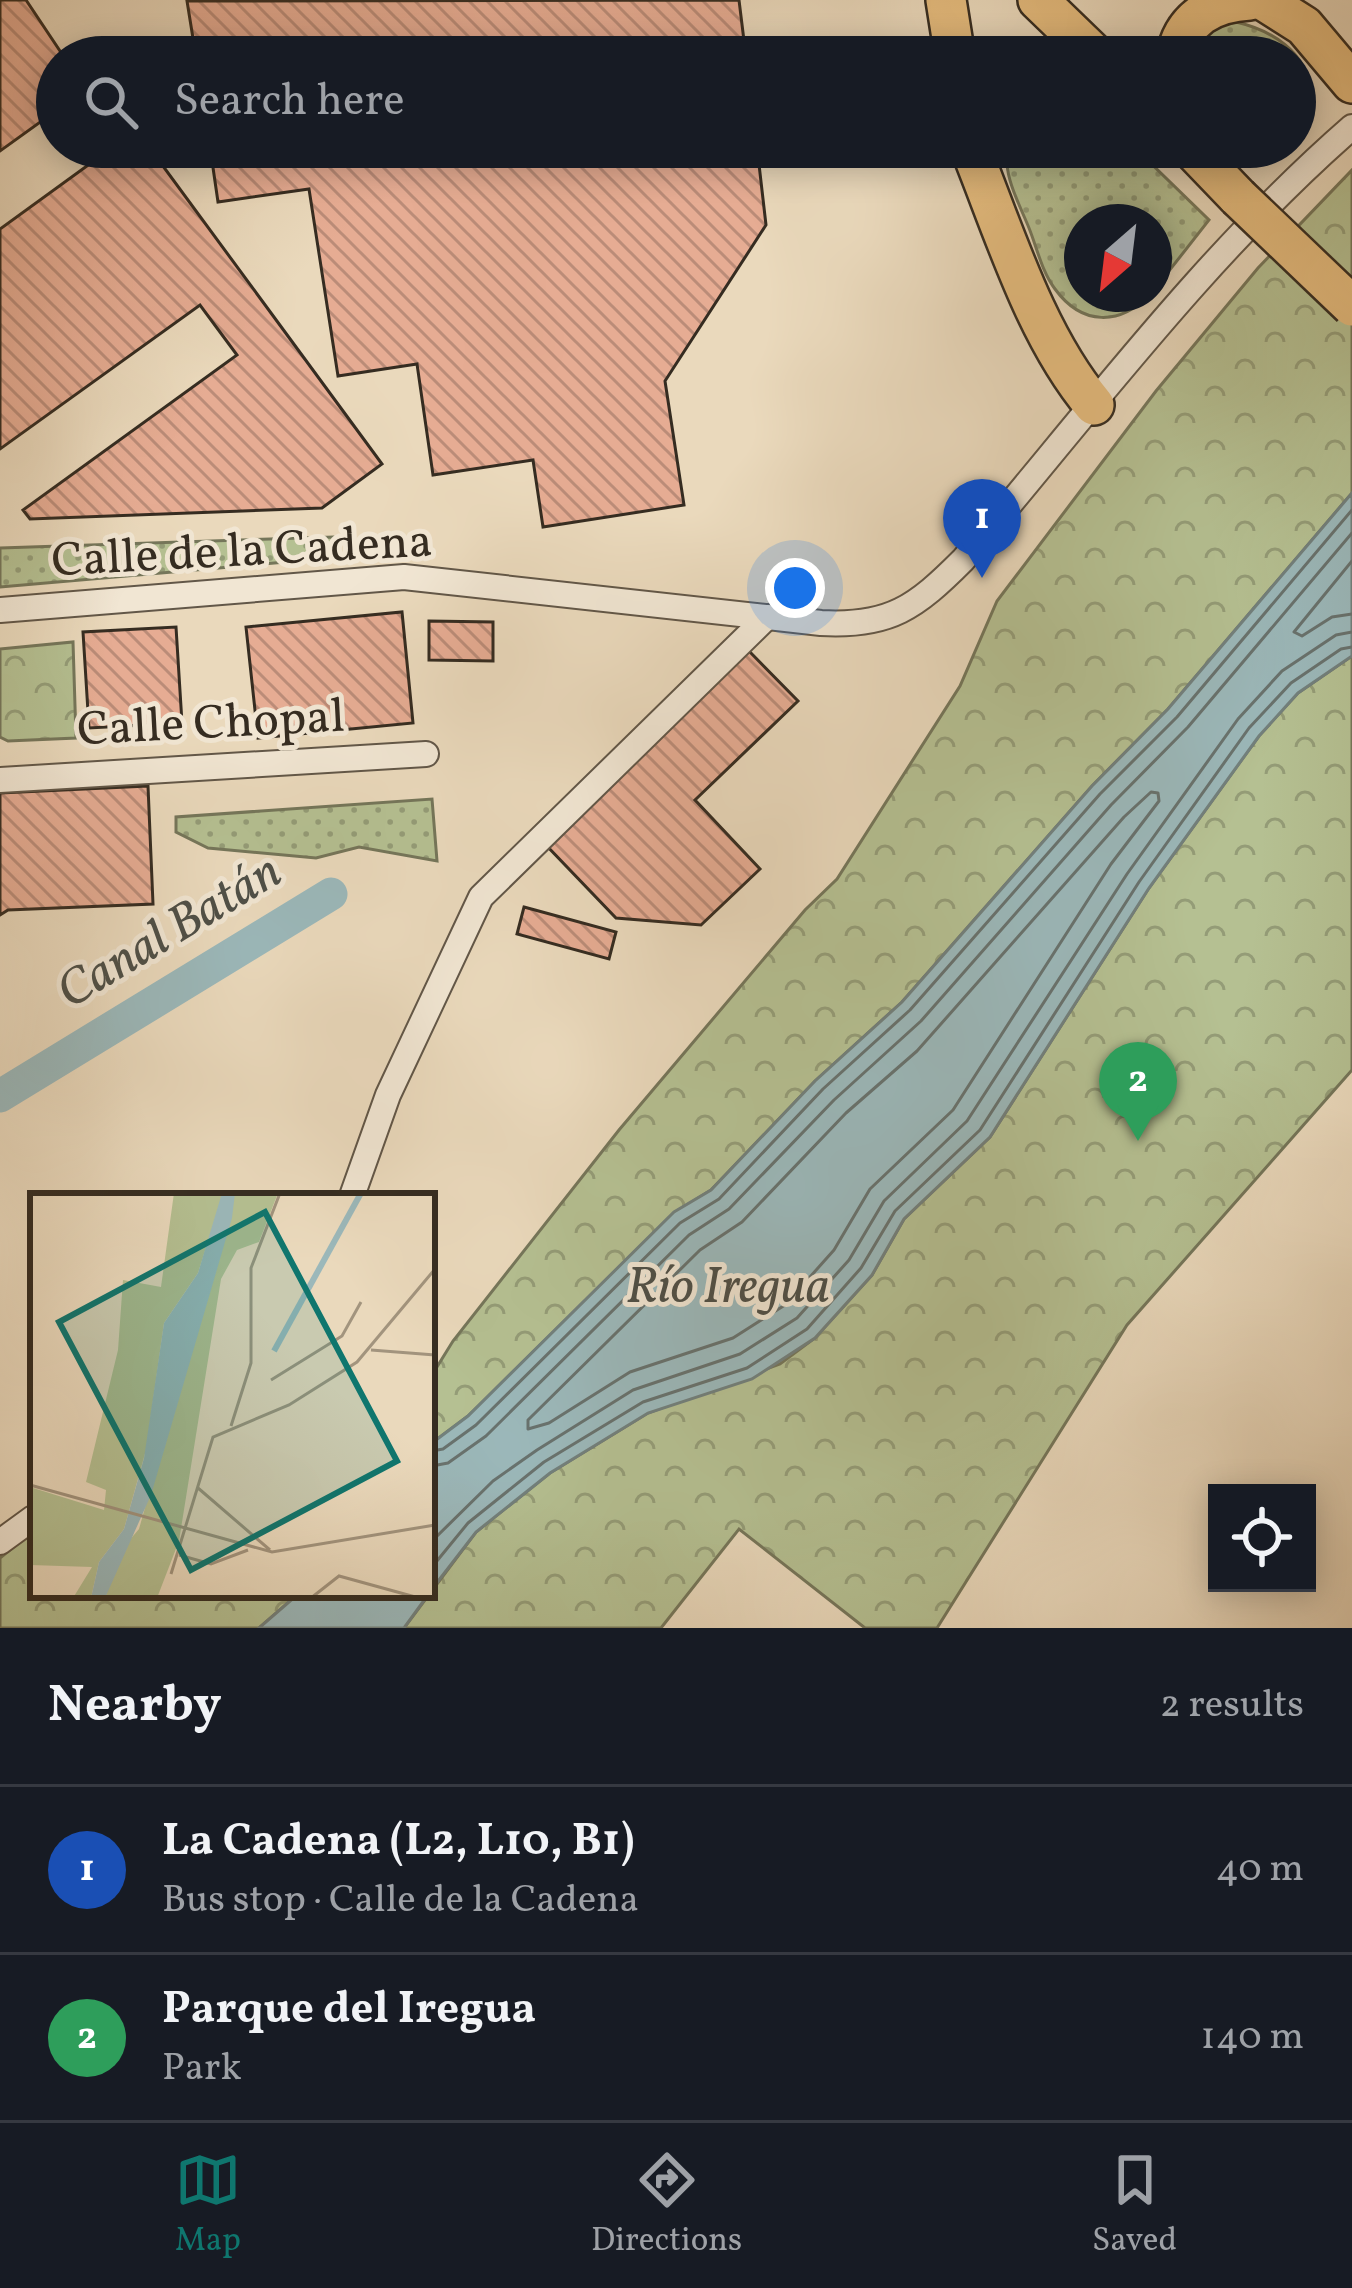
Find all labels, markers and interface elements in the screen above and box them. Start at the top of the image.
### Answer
search box [36,36,1316,168]
icon: search [78,69,144,135]
text: Search here [174,71,405,134]
north arrow [1064,204,1172,312]
pin: 1 [943,479,1021,578]
street label: Calle de la Cadena [50,510,434,596]
your location [765,558,825,618]
street label: Calle Chopal [76,685,346,765]
water label: Canal Batán [44,838,296,1028]
pin: 2 [1099,1042,1177,1141]
inset map [30,1193,435,1598]
water label: Río Iregua [626,1253,830,1324]
map controls [1208,1484,1316,1592]
button: locate [1208,1484,1316,1592]
text: Nearby [48,1671,222,1742]
text: 2 results [1160,1679,1304,1733]
text: La Cadena (L2, L10, B1) [162,1811,635,1874]
text: 1 [79,1843,95,1897]
text: 40 m [1216,1843,1304,1897]
text: Bus stop · Calle de la Cadena [162,1874,639,1928]
text: Parque del Iregua [162,1979,536,2042]
text: 2 [77,2011,97,2065]
text: 140 m [1201,2011,1304,2065]
text: Park [162,2042,242,2096]
tab: Map [175,2147,241,2265]
tab: Directions [591,2147,742,2265]
tab: Saved [1092,2147,1177,2265]

